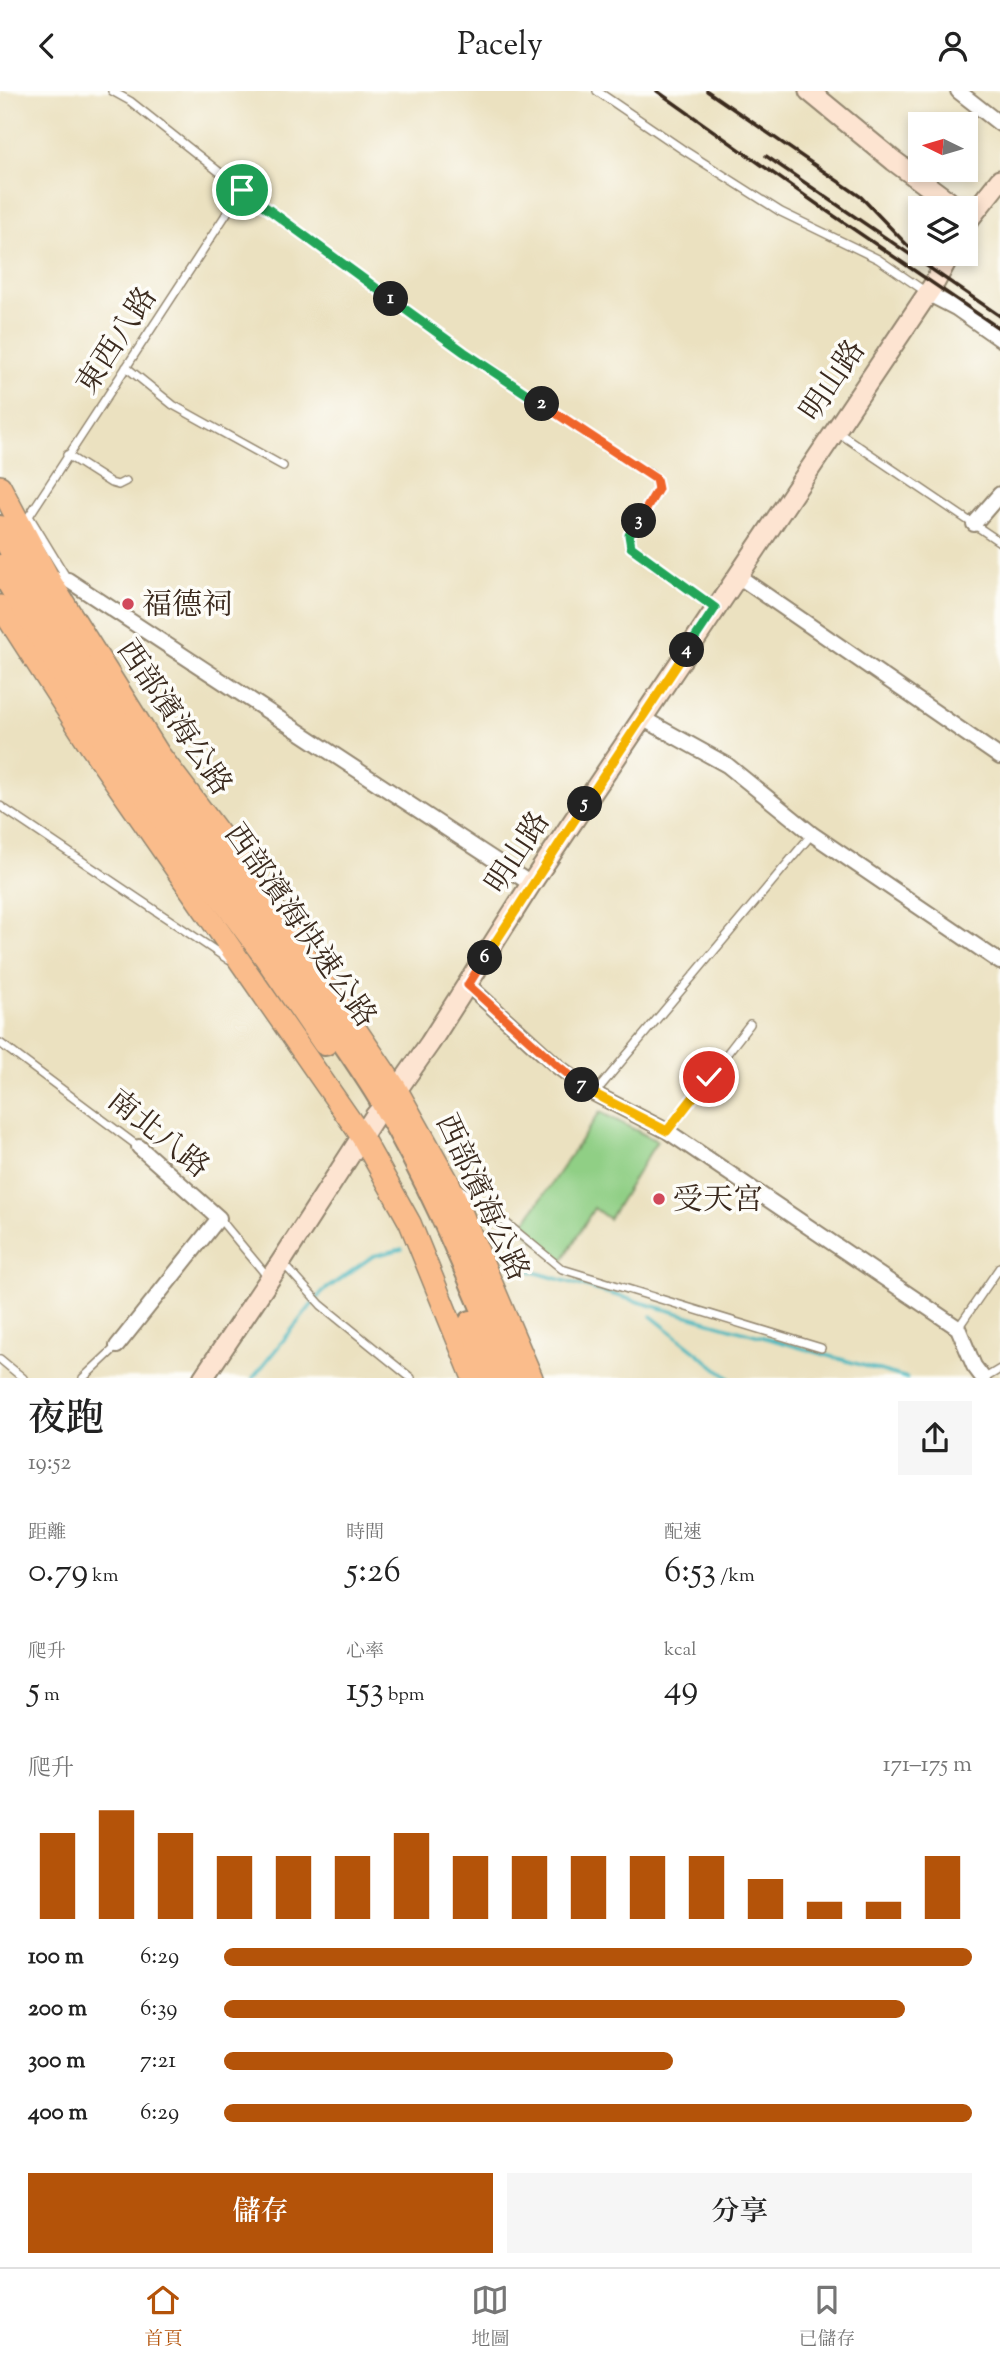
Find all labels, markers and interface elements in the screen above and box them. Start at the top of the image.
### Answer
text: Pacely [457,23,543,69]
icon: back [28,27,66,65]
icon: person [934,27,972,65]
north arrow [908,112,978,182]
map controls [908,112,978,266]
pin [212,160,272,220]
icon: arrive [223,171,261,209]
button: layers [908,196,978,266]
street label: 東西八路 [67,279,169,403]
pin: 1 [374,281,408,317]
text: 1 [387,285,394,312]
street label: 明山路 [791,332,877,431]
pin: 2 [524,387,560,421]
text: 2 [537,390,546,417]
pin: 3 [622,503,656,539]
text: 3 [635,507,642,534]
place label: 福德祠 [142,585,232,628]
marker: 福德祠 [120,596,136,612]
street label: 西部濱海公路 [105,632,241,805]
pin: 4 [670,633,704,667]
text: 4 [682,636,691,663]
pin: 5 [568,787,602,821]
text: 5 [581,790,588,817]
street label: 明山路 [477,804,562,903]
street label: 西部濱海快速公路 [213,816,385,1037]
pin: 6 [468,941,503,975]
text: 6 [480,944,489,971]
pin [679,1047,739,1107]
icon: check [690,1058,728,1096]
pin: 7 [564,1067,600,1103]
text: 7 [577,1071,586,1098]
street label: 南北八路 [97,1080,218,1189]
street label: 西部濱海公路 [423,1107,538,1289]
place label: 受天宮 [673,1180,763,1223]
marker: 受天宮 [651,1191,667,1207]
text: 夜跑 [28,1394,104,1448]
button: share [898,1401,972,1475]
text: 19:52 [28,1447,71,1480]
text: 距離 [28,1520,66,1547]
text: 時間 [346,1520,384,1547]
text: 配速 [664,1520,702,1547]
text: 0.79 [28,1547,88,1598]
text: 5:26 [346,1547,401,1598]
text: 6:53 [664,1547,716,1598]
text: km [88,1563,118,1590]
text: /km [716,1563,755,1590]
text: kcal [664,1637,697,1664]
text: 爬升 [28,1639,66,1666]
text: 心率 [346,1639,384,1666]
text: 49 [664,1664,698,1715]
text: 5 [28,1666,40,1717]
text: 153 [346,1666,384,1717]
text: m [40,1682,60,1709]
text: bpm [384,1682,425,1709]
text: 171–175 m [883,1749,972,1782]
text: 爬升 [28,1753,74,1786]
text: 100 m [28,1941,84,1974]
text: 6:29 [140,1941,179,1974]
text: 200 m [28,1993,87,2026]
text: 6:39 [140,1993,177,2026]
text: 300 m [28,2045,85,2078]
text: 7:21 [140,2045,176,2078]
text: 400 m [28,2097,88,2130]
text: 6:29 [140,2097,179,2130]
button: 儲存 [28,2173,493,2253]
button: 分享 [507,2173,972,2253]
tab: 首頁 [144,2281,183,2354]
tab: 地圖 [471,2281,510,2354]
tab: 已儲存 [798,2281,856,2354]

